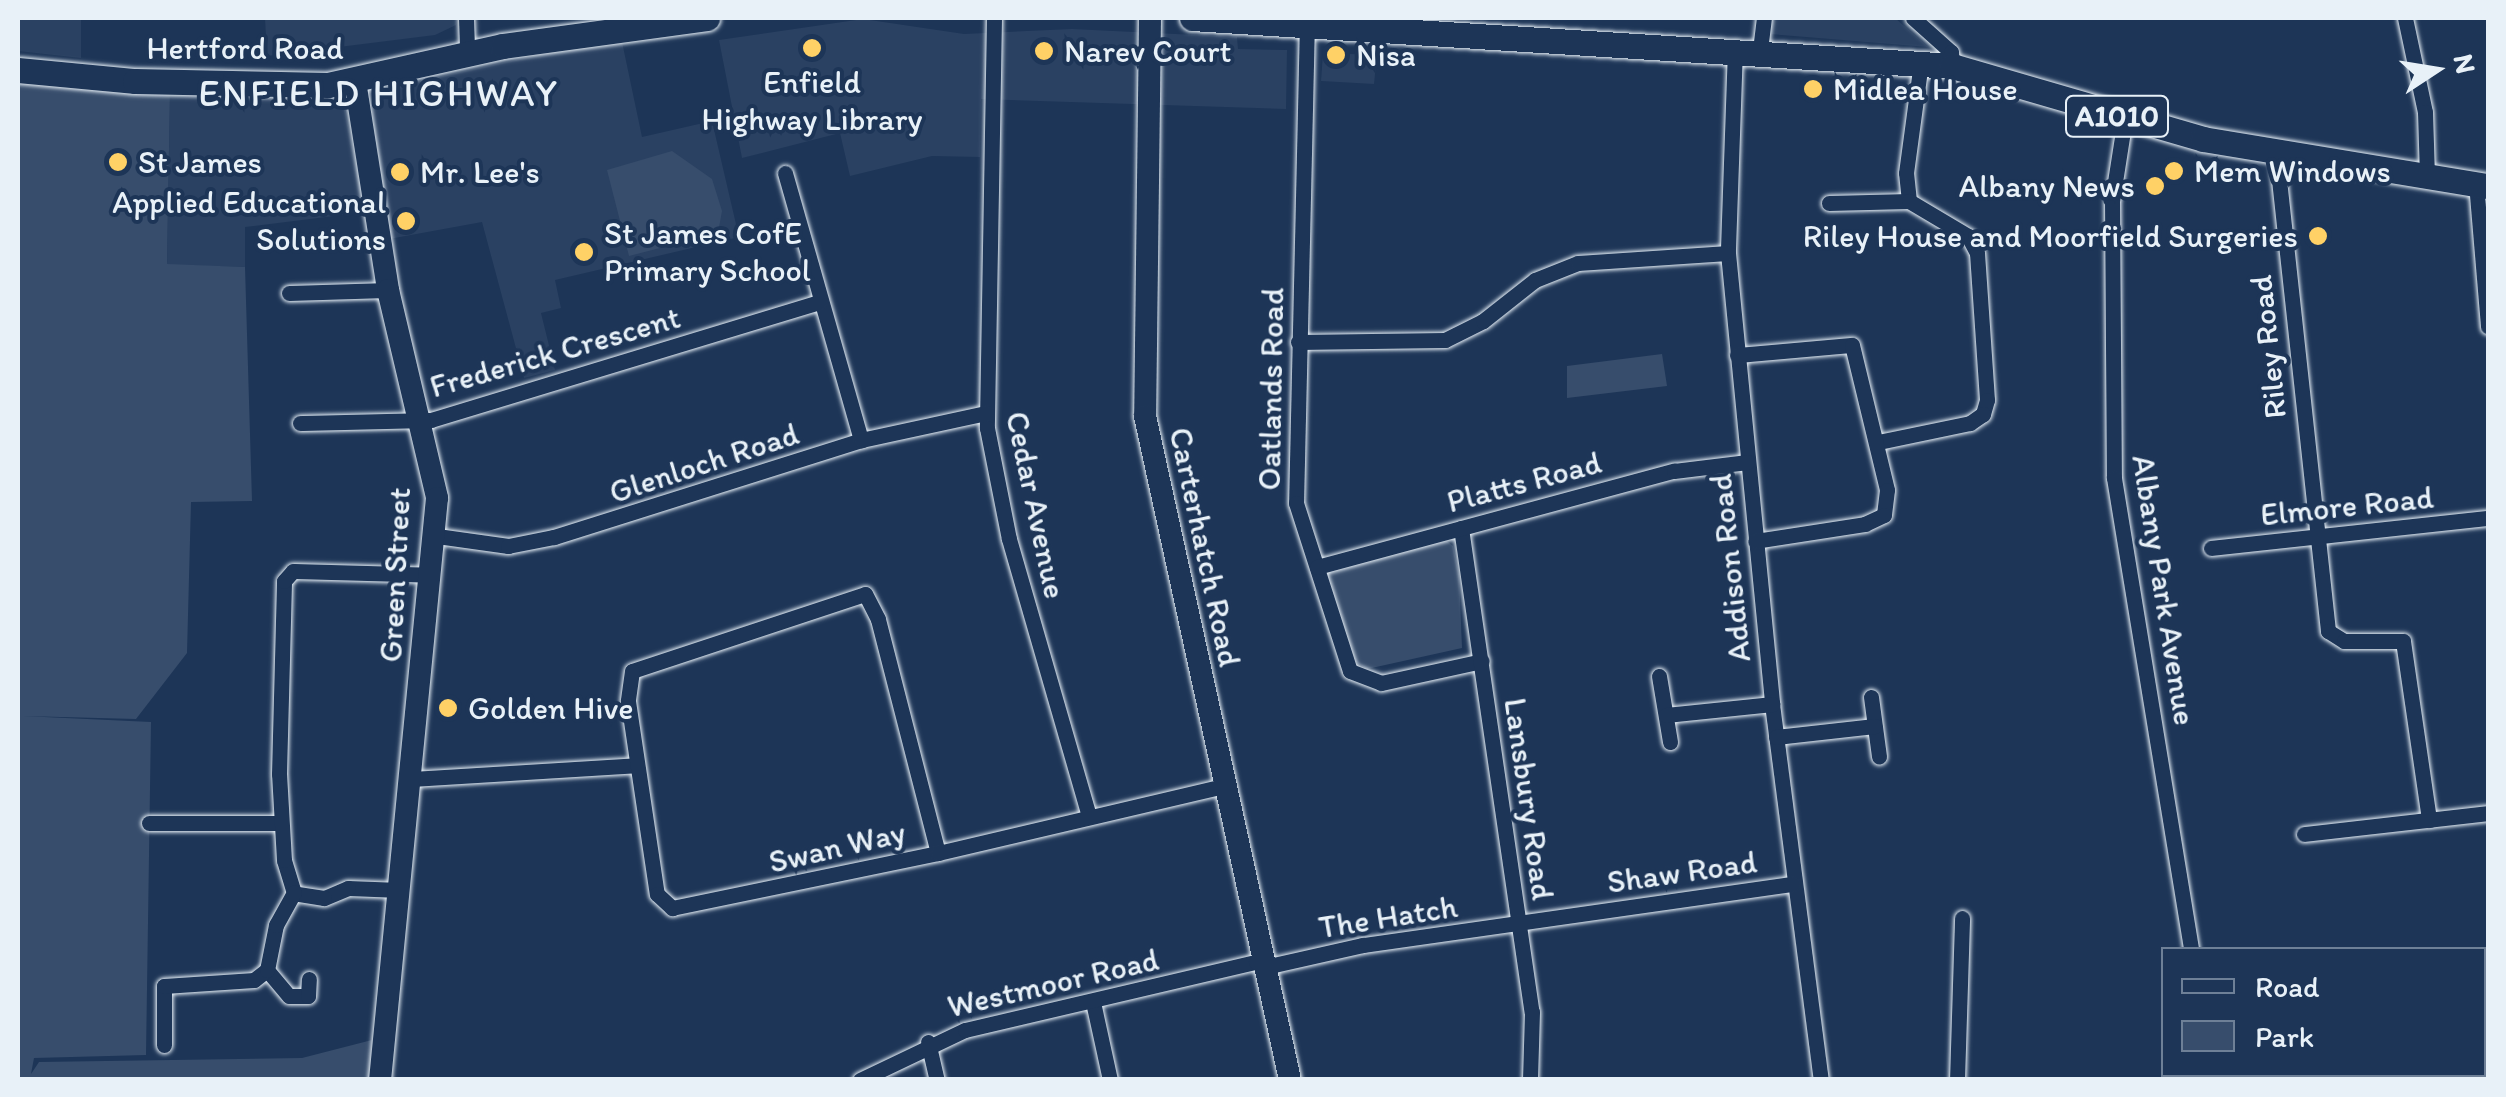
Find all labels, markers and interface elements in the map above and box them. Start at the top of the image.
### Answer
north arrow [2386,20,2486,120]
street label: Hertford Road [147,29,343,67]
place label: Narev Court [1064,32,1231,70]
place label: Nisa [1356,36,1416,74]
marker: Enfield Highway Library [801,37,823,59]
marker: Narev Court [1033,40,1055,62]
marker: Nisa [1325,44,1347,66]
text: N [2447,51,2484,77]
place label: Enfield Highway Library [702,64,922,139]
place label: Midlea House [1833,70,2018,108]
district label: ENFIELD HIGHWAY [199,71,559,117]
marker: Midlea House [1802,78,1824,100]
road number: A1010 [2064,91,2170,141]
place label: St James [138,143,263,181]
marker: St James [107,151,129,173]
place label: Mem Windows [2194,152,2392,190]
place label: Mr. Lee's [420,153,540,191]
marker: Mem Windows [2163,160,2185,182]
marker: Mr. Lee's [389,161,411,183]
place label: Albany News [1959,167,2135,205]
marker: Albany News [2144,175,2166,197]
place label: Applied Educational Solutions [113,184,386,259]
marker: Applied Educational Solutions [395,210,417,232]
place label: St James CofE Primary School [604,215,811,290]
place label: Riley House and Moorfield Surgeries [1802,217,2298,255]
marker: Riley House and Moorfield Surgeries [2307,225,2329,247]
marker: St James CofE Primary School [573,241,595,263]
street label: Riley Road [2241,274,2295,420]
street label: Oatlands Road [1250,287,1292,491]
street label: Frederick Crescent [425,298,685,406]
street label: Cedar Avenue [998,409,1074,601]
street label: Glenloch Road [605,414,803,512]
street label: Carterhatch Road [1161,424,1249,670]
street label: Platts Road [1443,443,1605,521]
street label: Albany Park Avenue [2124,452,2204,728]
street label: Addison Road [1701,472,1759,664]
street label: Elmore Road [2259,478,2435,534]
street label: Green Street [371,487,419,663]
place label: Golden Hive [468,689,634,727]
street label: Lansbury Road [1496,696,1562,902]
marker: Golden Hive [437,697,459,719]
street label: Swan Way [765,813,909,881]
street label: Shaw Road [1605,843,1759,901]
street label: The Hatch [1316,887,1460,947]
street label: Westmoor Road [943,940,1163,1026]
legend [2161,947,2486,1077]
text: Road [2255,968,2320,1005]
text: Park [2255,1018,2314,1055]

